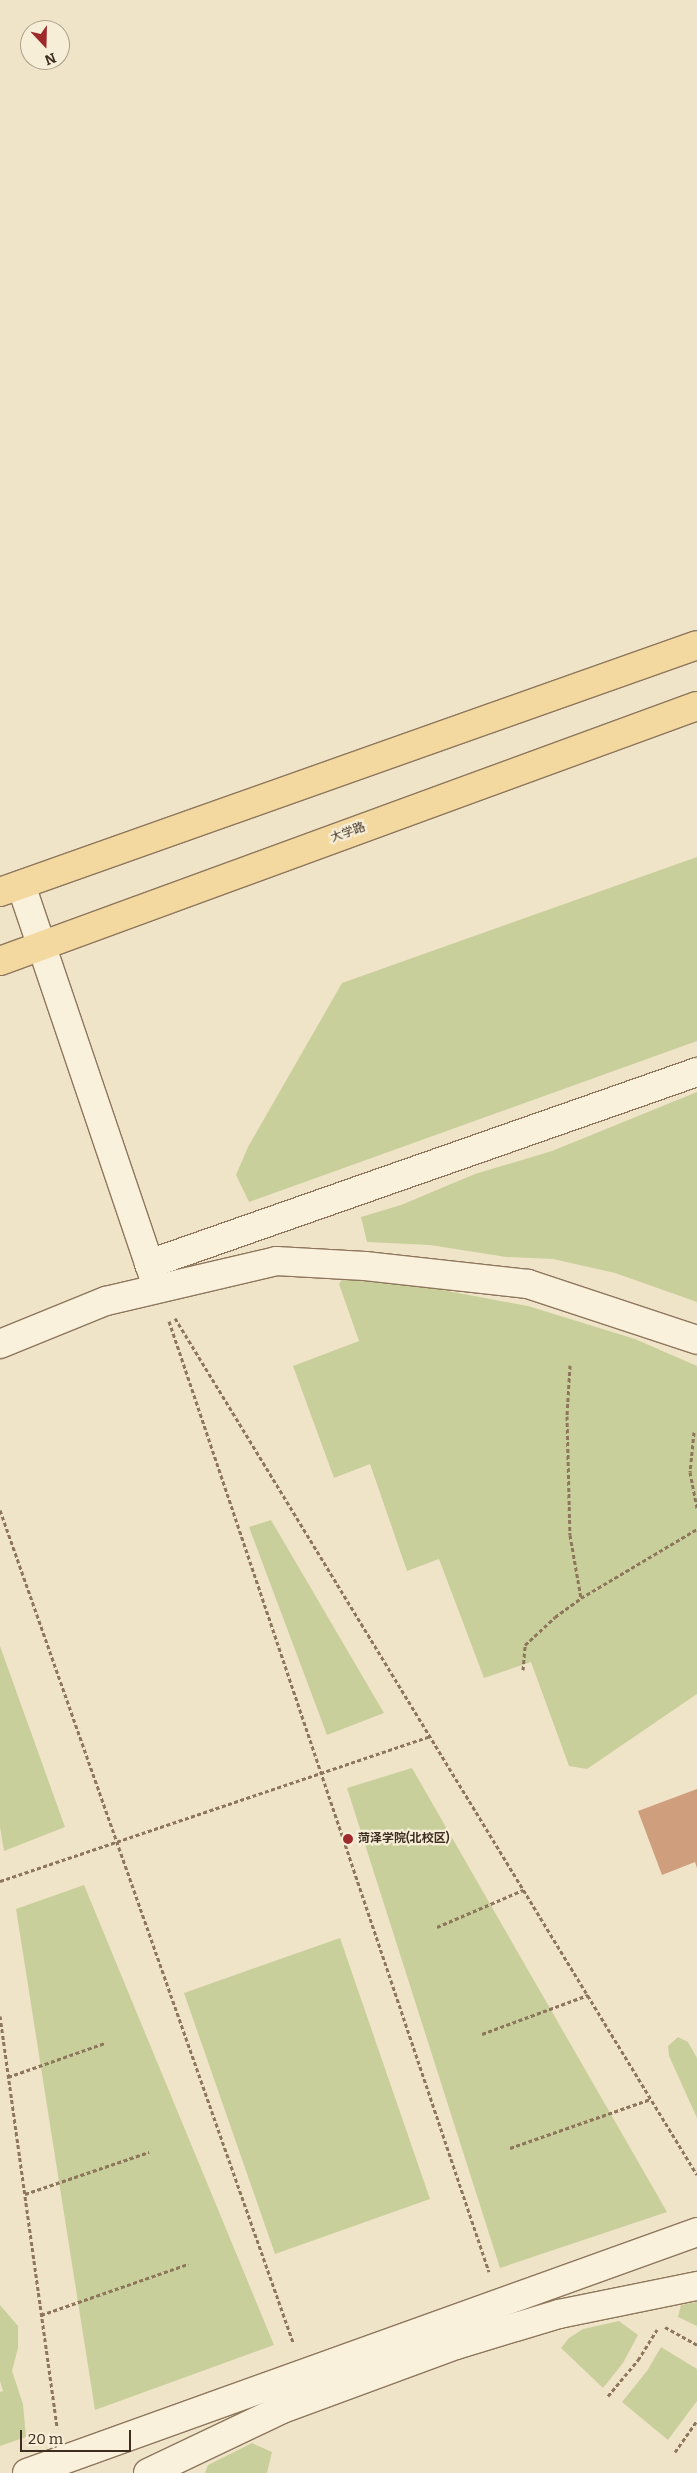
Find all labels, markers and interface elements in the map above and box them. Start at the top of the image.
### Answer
north arrow [20,20,70,70]
text: N [42,49,58,68]
street label: 大学路 [329,820,367,846]
place label: 菏泽学院(北校区) [358,1832,450,1846]
marker: 菏泽学院(北校区) [342,1833,354,1845]
scale bar [22,2420,134,2452]
text: 20 m [28,2430,63,2448]

